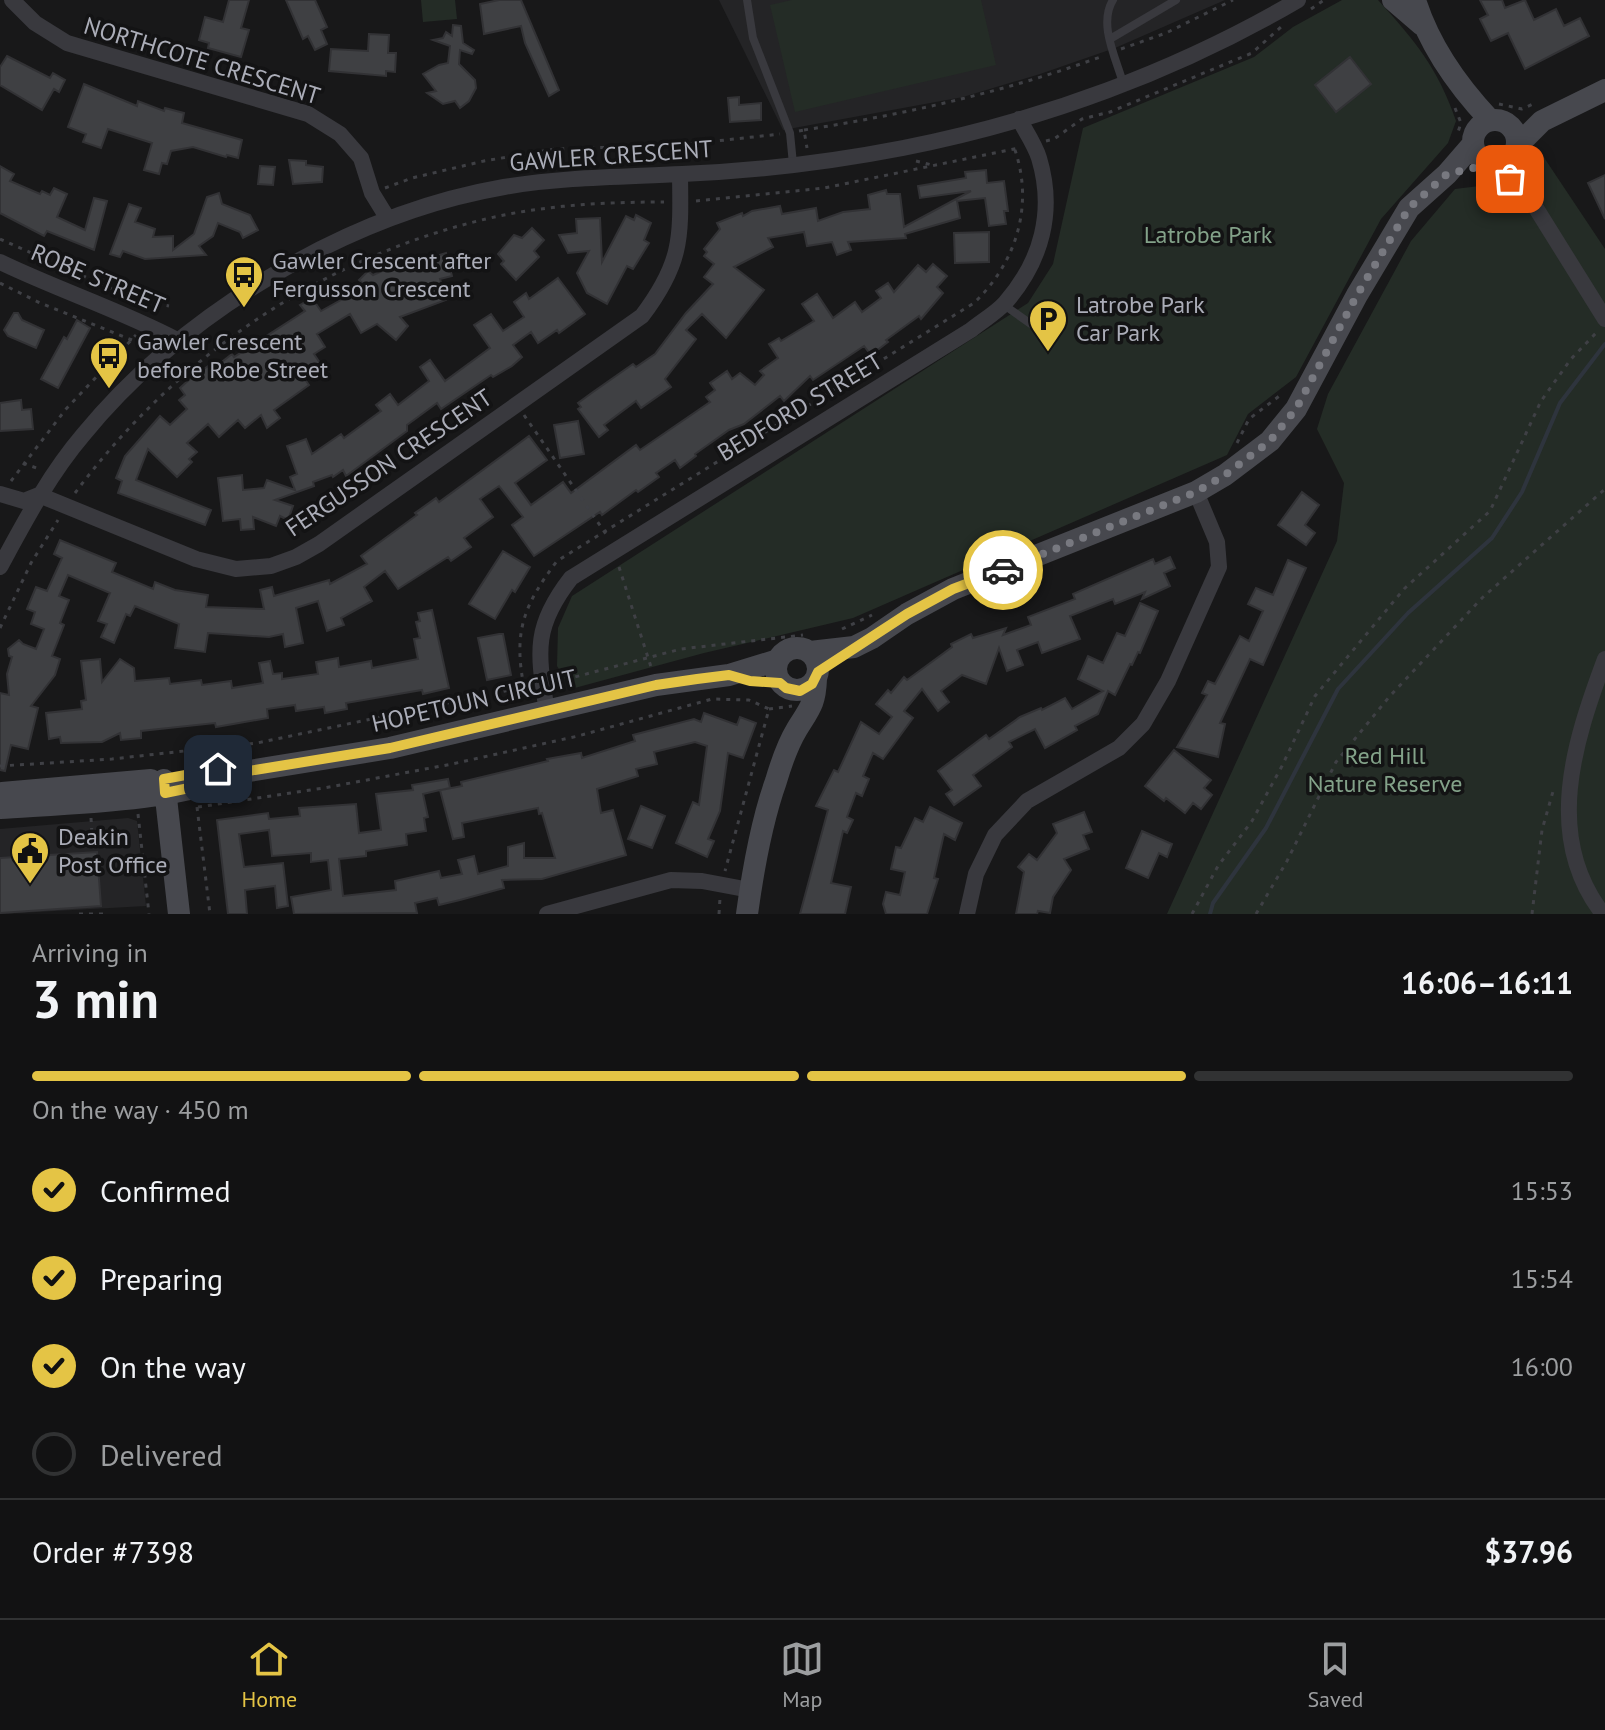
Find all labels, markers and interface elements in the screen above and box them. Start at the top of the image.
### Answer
street label: NORTHCOTE CRESCENT [80,10,324,111]
street label: GAWLER CRESCENT [508,133,714,178]
pin [1476,145,1544,213]
icon: bag [1488,157,1532,201]
park label: Latrobe Park [1144,219,1273,250]
street label: ROBE STREET [27,236,170,321]
place label: Gawler Crescent after Fergusson Crescent [272,245,491,304]
bus stop icon: Gawler Crescent after Fergusson Crescent [223,254,265,309]
place label: Latrobe Park Car Park [1076,289,1205,348]
parking icon: Latrobe Park Car Park [1027,298,1069,353]
place label: Gawler Crescent before Robe Street [137,326,328,385]
bus stop icon: Gawler Crescent before Robe Street [88,335,130,390]
street label: BEDFORD STREET [712,345,888,468]
street label: FERGUSSON CRESCENT [279,382,498,543]
courier [963,530,1043,610]
icon: car [981,548,1025,592]
street label: HOPETOUN CIRCUIT [368,662,579,739]
pin [184,735,252,803]
park label: Red Hill Nature Reserve [1307,740,1463,799]
icon: home [196,747,240,791]
place label: Deakin Post Office [58,821,168,880]
public building icon: Deakin Post Office [9,830,51,885]
text: Arriving in [32,936,148,969]
text: 16:06–16:11 [1401,963,1573,1002]
text: 3 min [32,965,159,1032]
text: On the way · 450 m [32,1093,249,1126]
icon: check [32,1168,76,1212]
text: Confirmed [100,1171,231,1210]
text: 15:53 [1511,1174,1573,1207]
icon: check [32,1256,76,1300]
text: Preparing [100,1259,223,1298]
text: 15:54 [1511,1262,1573,1295]
icon: check [32,1344,76,1388]
text: On the way [100,1347,246,1386]
text: 16:00 [1511,1350,1573,1383]
text: Delivered [100,1435,223,1474]
text: Order #7398 [32,1532,194,1571]
text: $37.96 [1484,1532,1573,1571]
tab: Home [242,1637,297,1713]
tab: Map [780,1637,824,1713]
tab: Saved [1307,1637,1363,1713]

